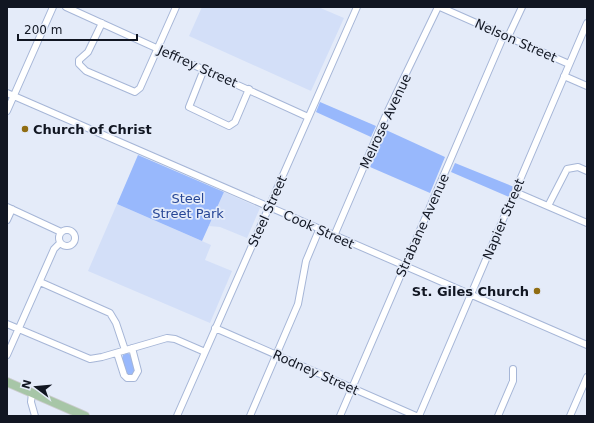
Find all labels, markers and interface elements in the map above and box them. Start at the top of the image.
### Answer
scale bar [18,16,137,42]
street label: Nelson Street [473,16,559,65]
text: 200 m [24,23,62,37]
street label: Jeffrey Street [155,42,240,91]
street label: Melrose Avenue [357,71,414,171]
place label: Church of Christ [33,122,152,137]
marker: Church of Christ [20,124,30,134]
street label: Strabane Avenue [393,171,452,279]
street label: Steel Street [245,173,290,249]
street label: Napier Street [480,176,527,262]
park label: Steel Street Park [152,191,224,221]
street label: Cook Street [281,207,357,252]
place label: St. Giles Church [412,284,529,299]
marker: St. Giles Church [532,286,542,296]
street label: Rodney Street [271,347,361,398]
north arrow [16,367,56,407]
text: N [19,378,34,391]

